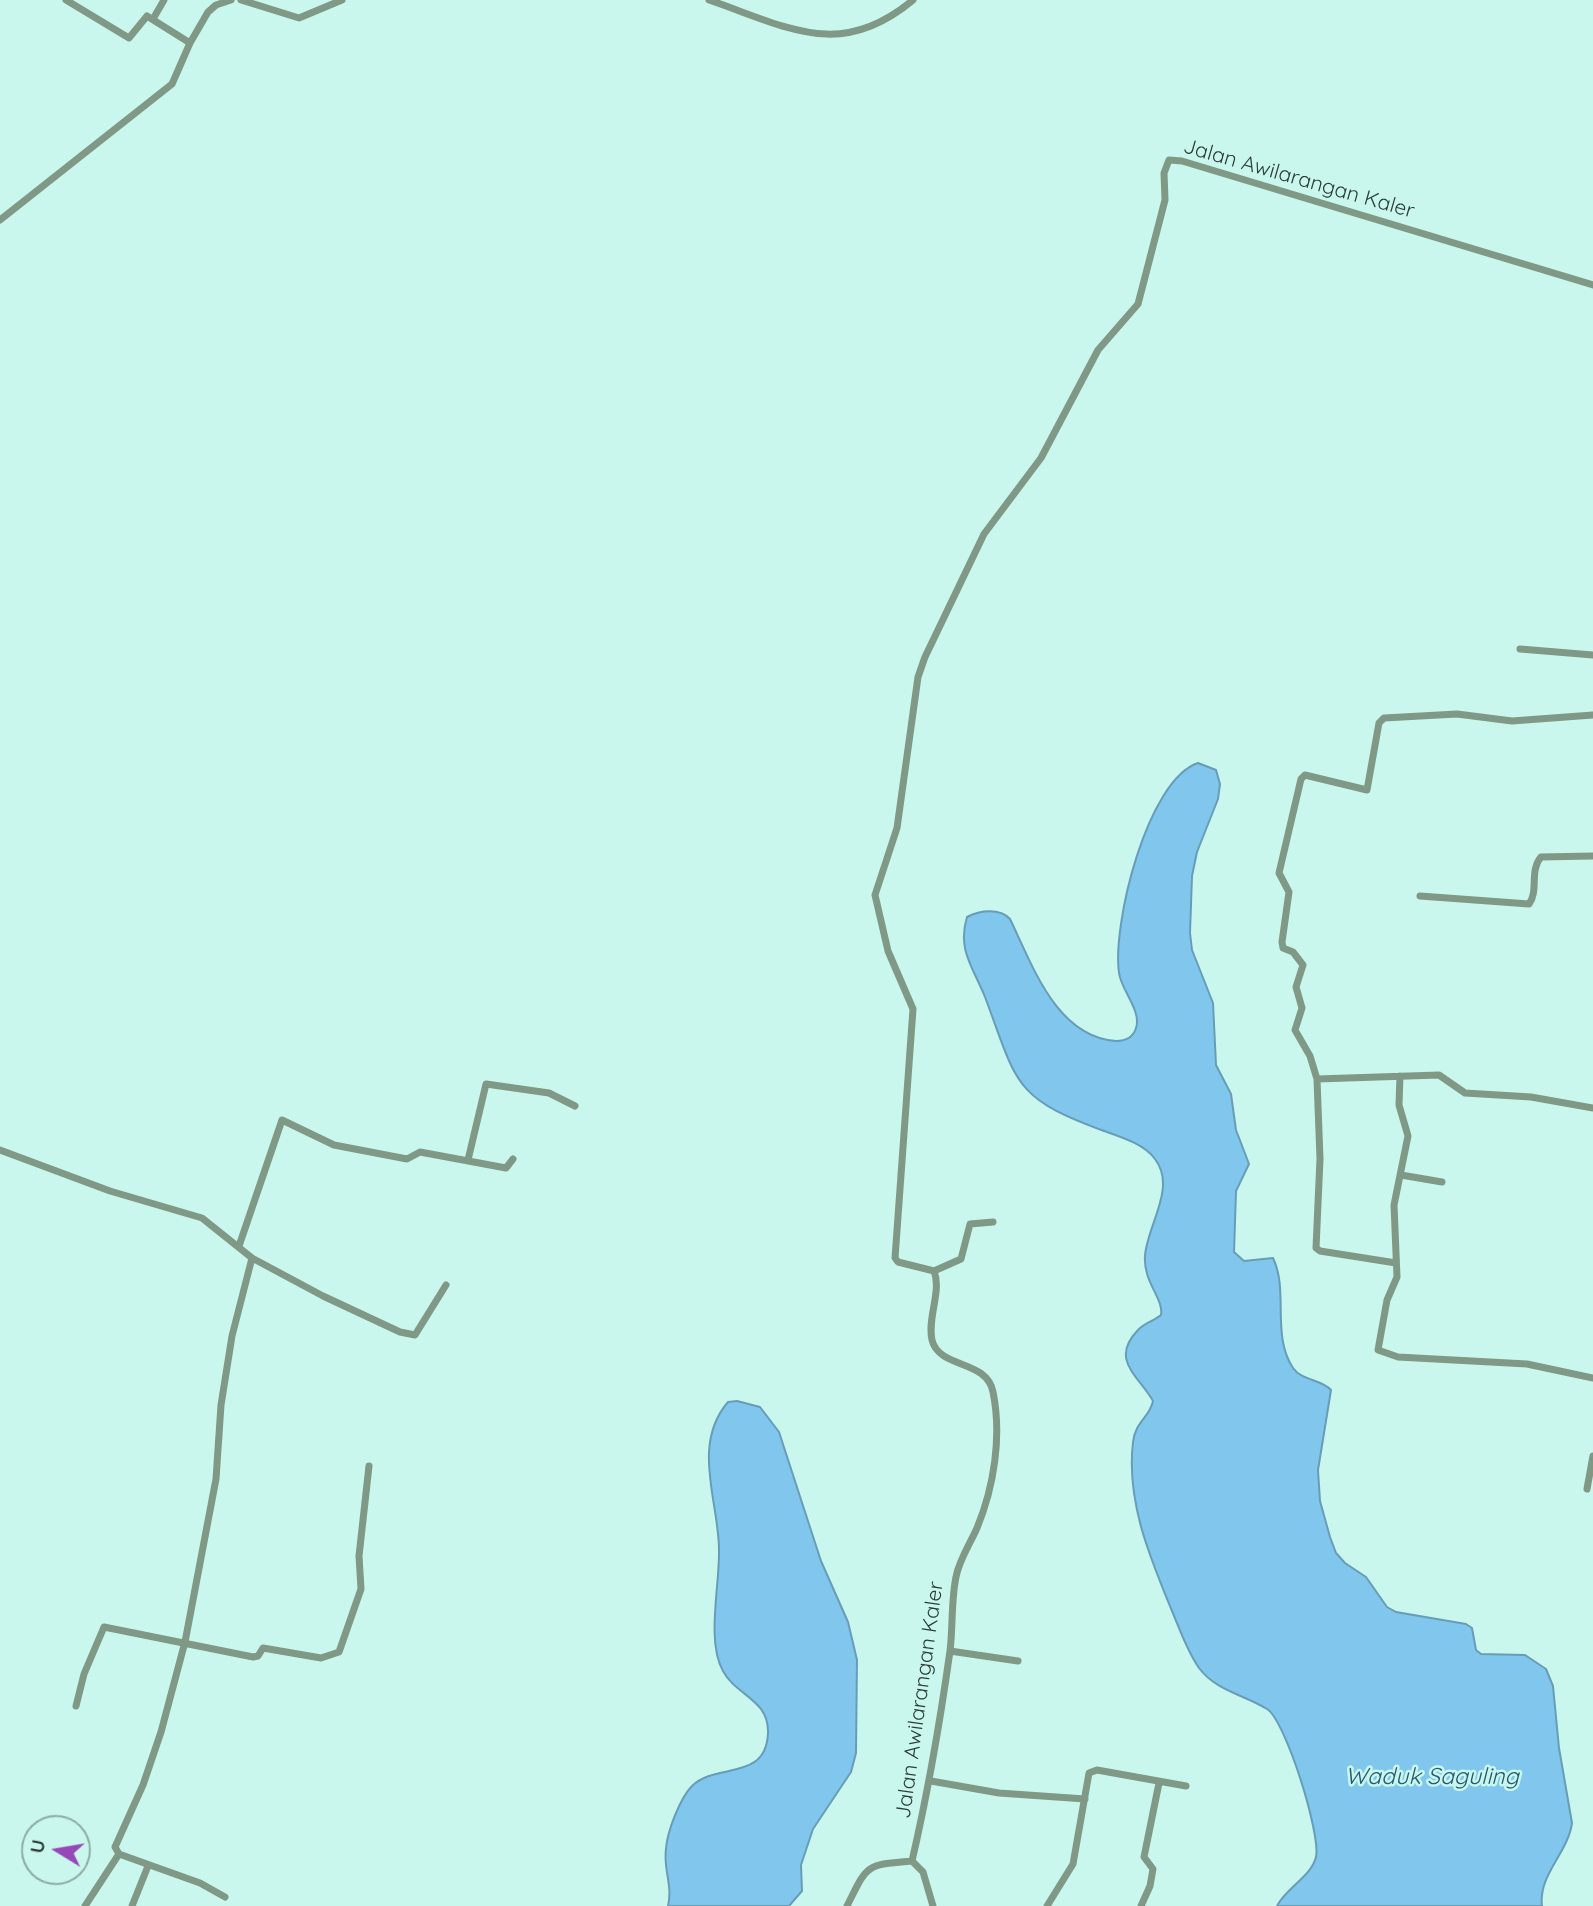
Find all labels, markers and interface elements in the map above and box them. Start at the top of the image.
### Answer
street label: Jalan Awilarangan Kaler [1181,134,1417,224]
street label: Jalan Awilarangan Kaler [891,1580,949,1820]
water label: Waduk Saguling [1345,1763,1519,1791]
north arrow [21,1815,91,1885]
text: U [24,1838,50,1855]

